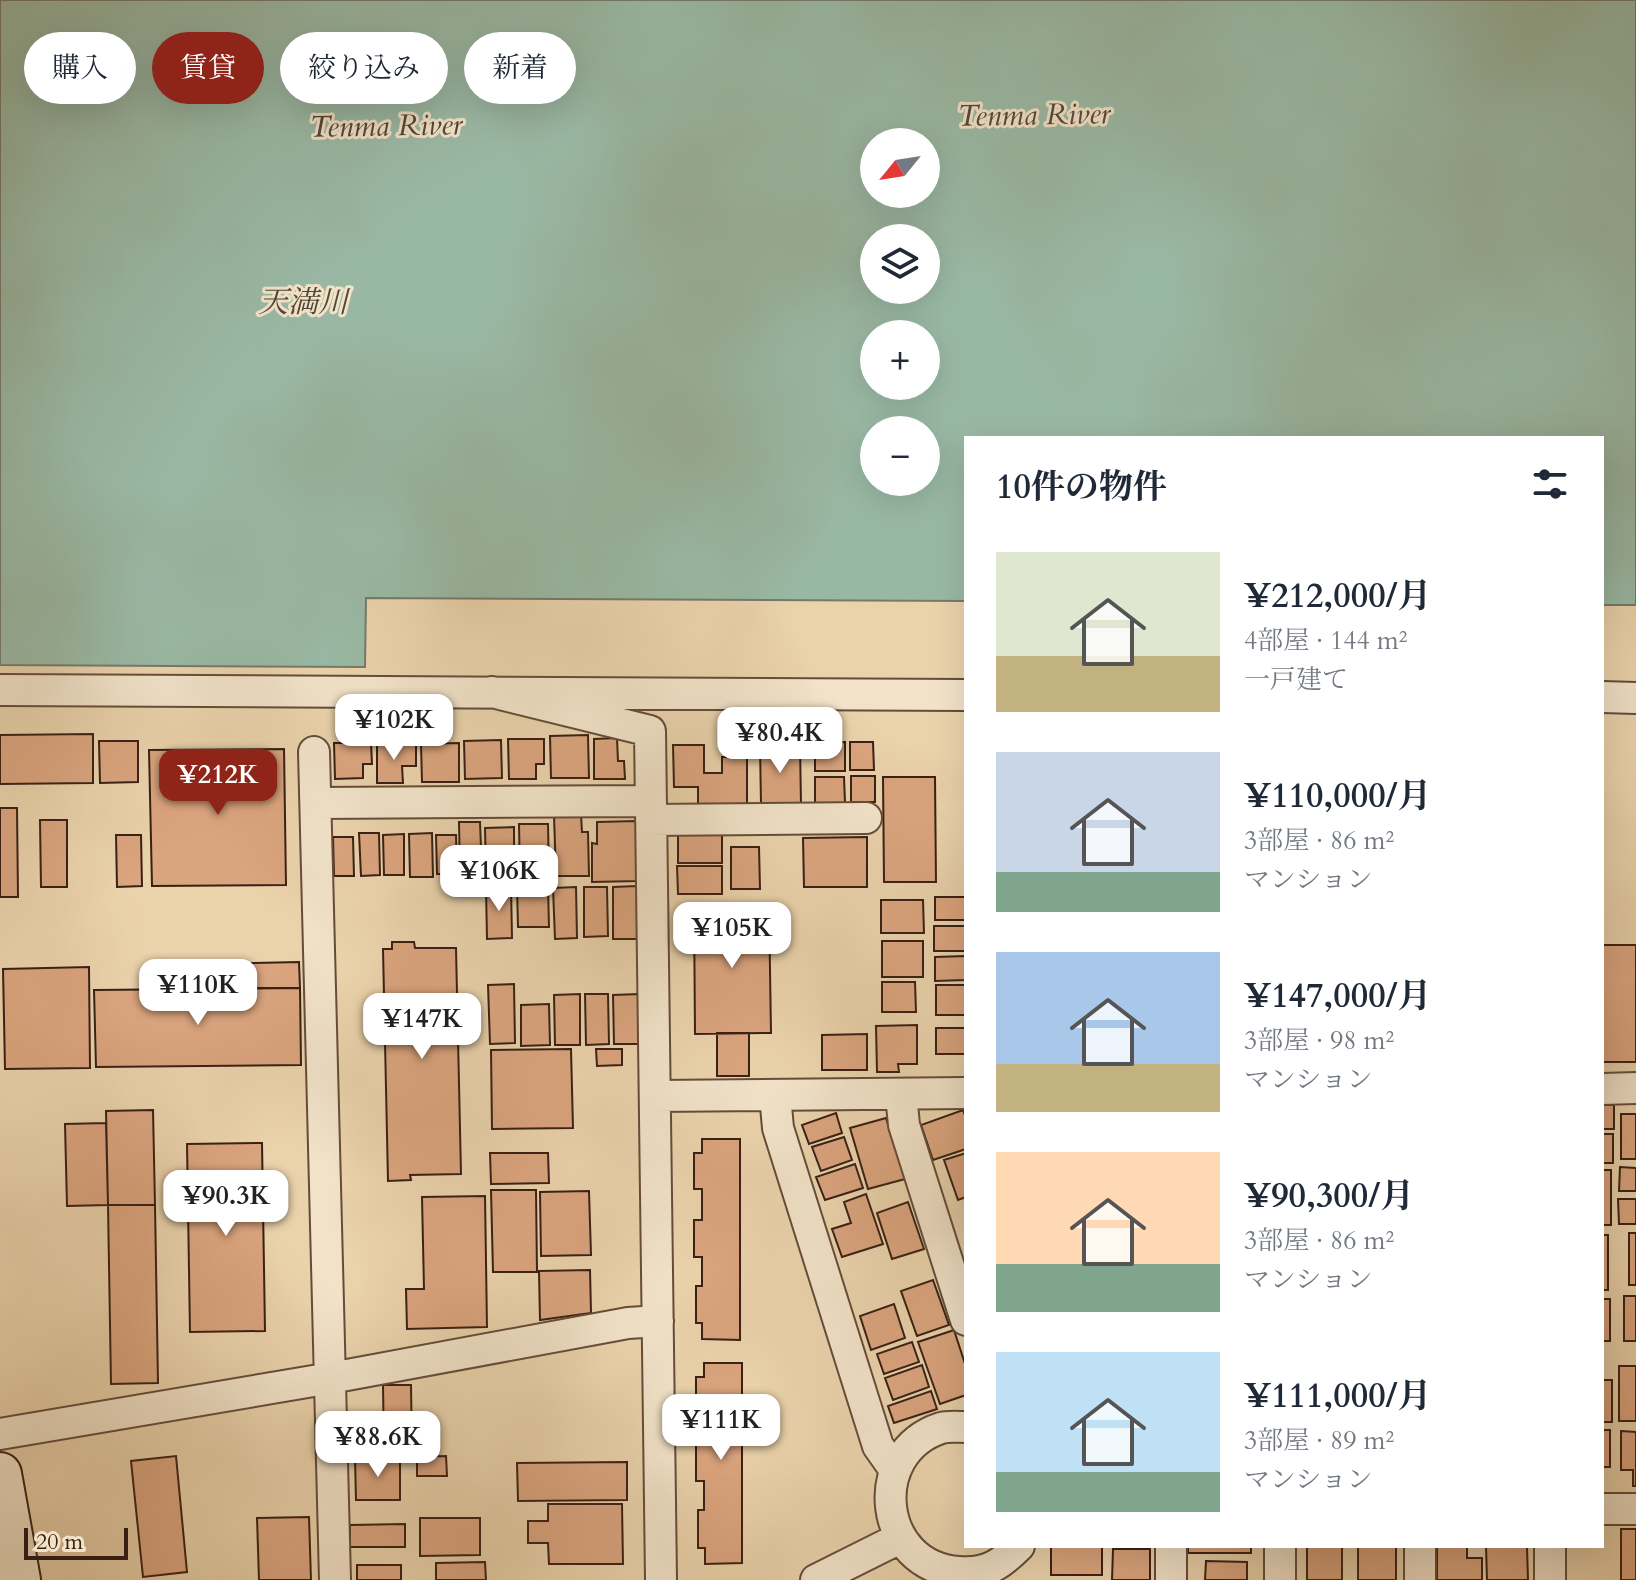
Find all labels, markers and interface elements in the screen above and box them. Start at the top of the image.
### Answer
chip: 購入 [24,32,136,104]
chip: 賃貸 [152,32,264,104]
chip: 絞り込み [280,32,448,104]
chip: 新着 [464,32,576,104]
water label: Tenma River [957,93,1112,137]
water label: Tenma River [309,104,464,148]
north arrow [860,128,940,208]
map controls [860,128,940,496]
button: layers [860,224,940,304]
water label: 天満川 [258,282,351,323]
button: + [860,320,940,400]
button: − [860,416,940,496]
icon: filters [1528,462,1572,506]
text: 10件の物件 [996,464,1167,510]
text: ¥212,000/月 [1244,573,1432,619]
icon: home [1060,584,1156,680]
text: 4部屋 · 144 m² [1244,623,1408,658]
text: 一戸建て [1244,662,1348,697]
pin: ¥102K [338,694,450,762]
text: ¥102K [353,702,435,737]
pin: ¥80.4K [715,707,845,775]
text: ¥80.4K [735,715,825,750]
pin: ¥212K [162,749,274,817]
text: ¥212K [177,757,259,792]
text: ¥110,000/月 [1244,773,1432,819]
icon: home [1060,784,1156,880]
text: 3部屋 · 86 m² [1244,823,1394,858]
pin: ¥106K [443,845,555,913]
text: ¥106K [458,853,540,888]
text: マンション [1244,862,1373,897]
pin: ¥105K [676,902,788,970]
text: ¥105K [691,910,773,945]
pin: ¥110K [142,959,254,1027]
text: ¥110K [157,967,239,1002]
text: ¥147,000/月 [1244,973,1432,1019]
icon: home [1060,984,1156,1080]
pin: ¥147K [366,993,478,1061]
text: ¥147K [381,1001,463,1036]
text: 3部屋 · 98 m² [1244,1023,1394,1058]
text: マンション [1244,1062,1373,1097]
pin: ¥90.3K [161,1170,291,1238]
text: ¥90,300/月 [1244,1173,1414,1219]
text: ¥90.3K [181,1178,271,1213]
icon: home [1060,1184,1156,1280]
text: 3部屋 · 86 m² [1244,1223,1394,1258]
text: マンション [1244,1262,1373,1297]
text: ¥111,000/月 [1244,1373,1432,1419]
icon: home [1060,1384,1156,1480]
pin: ¥111K [665,1394,777,1462]
text: ¥111K [680,1402,762,1437]
pin: ¥88.6K [313,1411,443,1479]
text: ¥88.6K [333,1419,423,1454]
text: 3部屋 · 89 m² [1244,1423,1394,1458]
text: マンション [1244,1462,1373,1497]
scale bar [24,1524,128,1560]
text: 20 m [36,1527,83,1557]

